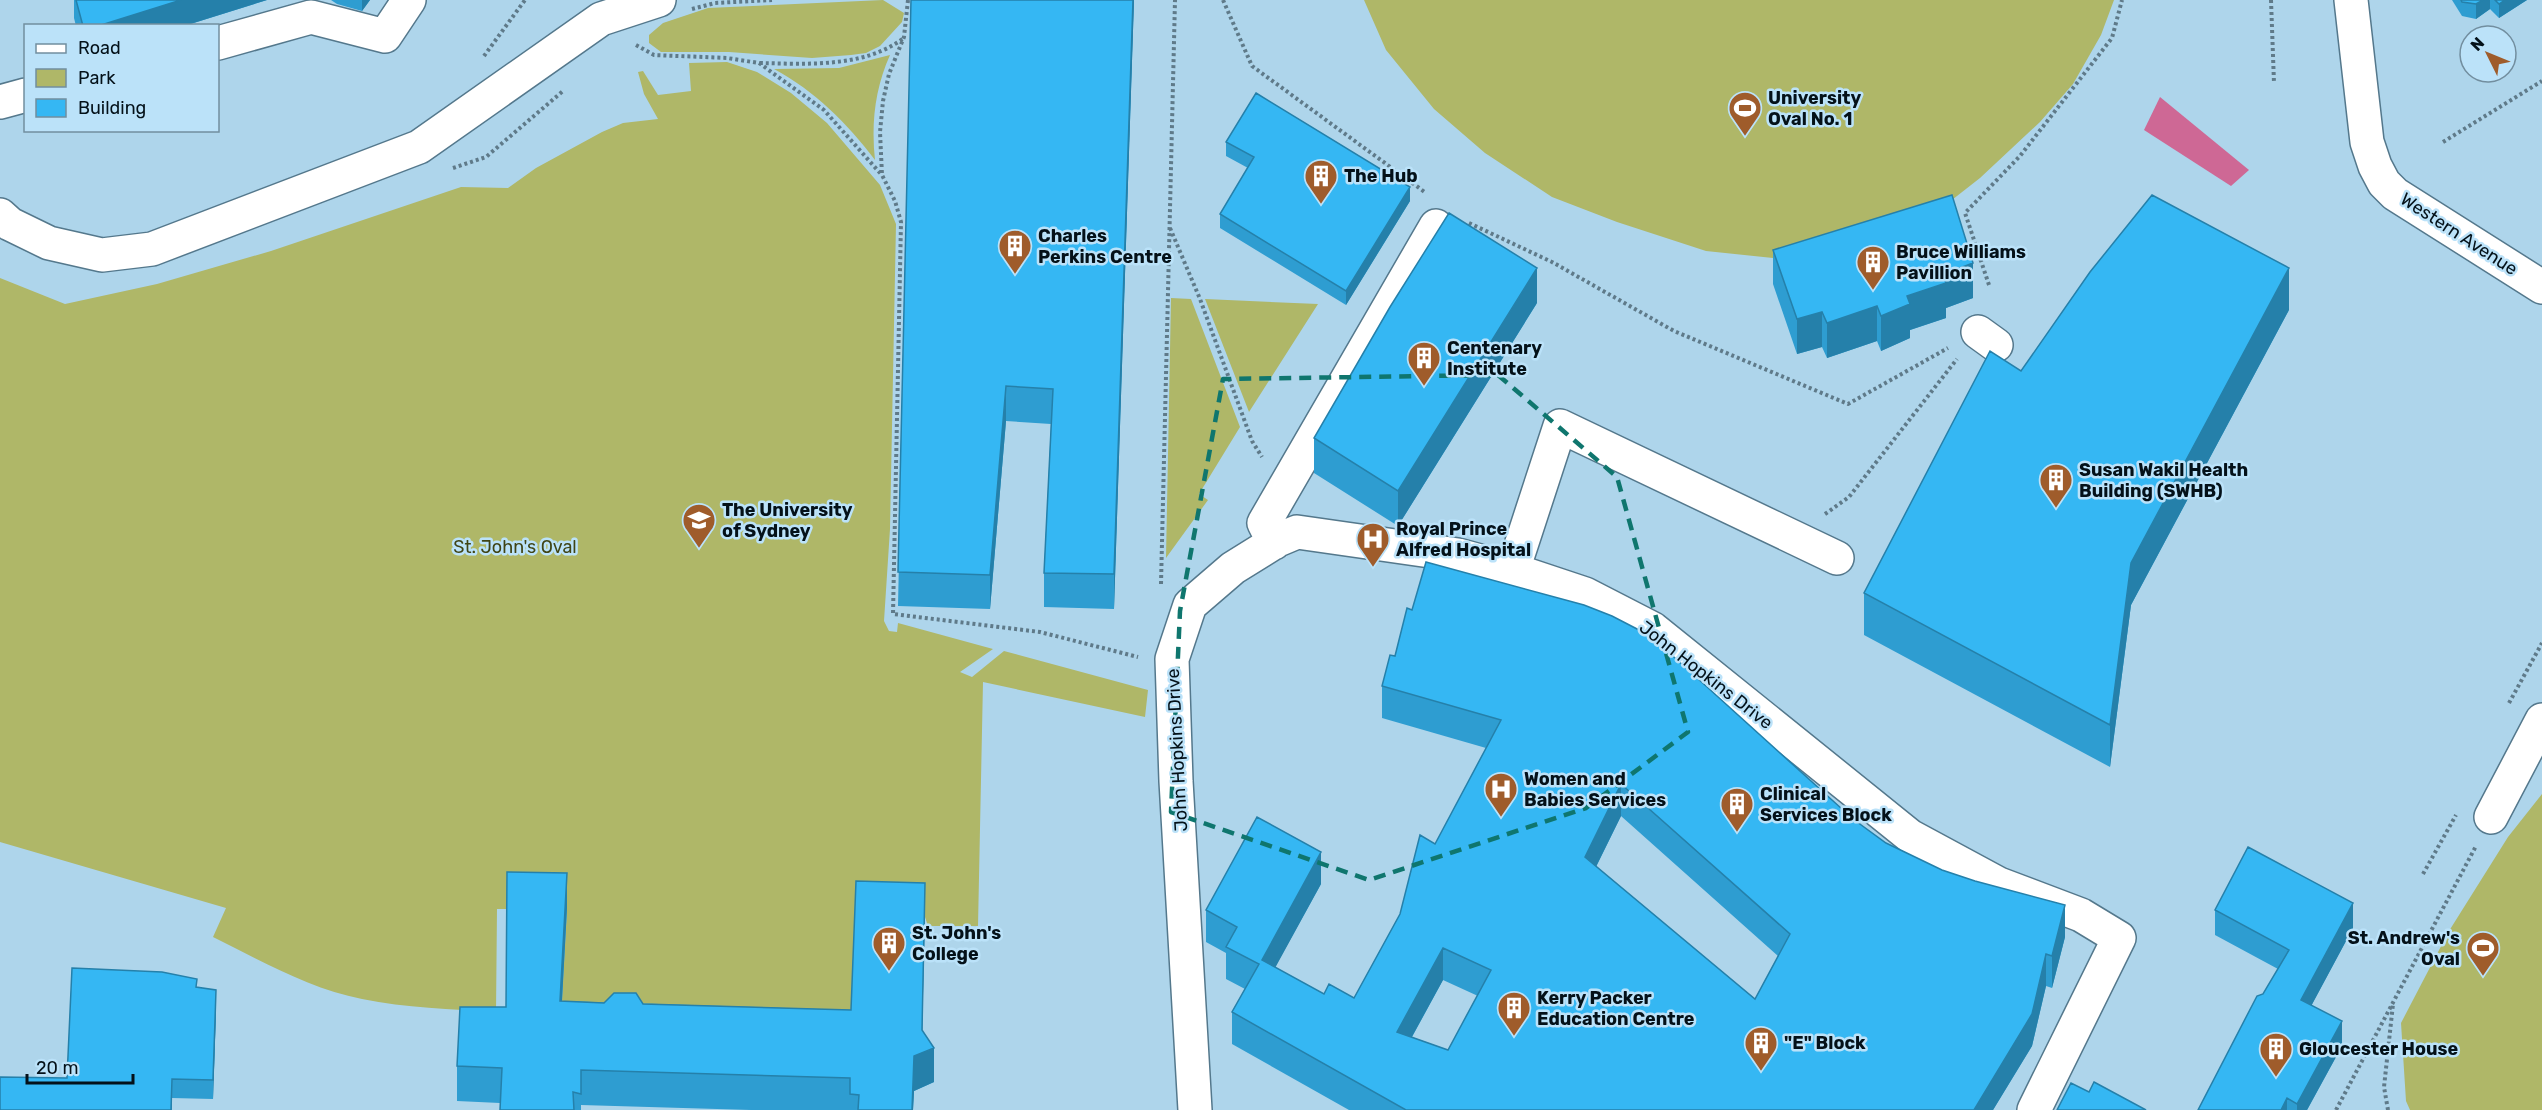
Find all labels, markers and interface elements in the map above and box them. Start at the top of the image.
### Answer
legend [24,24,219,132]
north arrow [2458,24,2518,84]
text: N [2467,33,2488,55]
text: Road [78,37,121,59]
text: Park [78,67,116,89]
place label: University Oval No. 1 [1768,87,1861,130]
sports icon: University Oval No. 1 [1727,90,1763,137]
text: Building [78,97,146,119]
building icon: The Hub [1303,158,1339,205]
place label: The Hub [1344,165,1418,187]
street label: Western Avenue [2396,188,2522,280]
place label: Charles Perkins Centre [1038,225,1172,268]
building icon: Charles Perkins Centre [997,228,1033,275]
place label: Bruce Williams Pavillion [1896,241,2026,284]
building icon: Bruce Williams Pavillion [1855,244,1891,291]
place label: Centenary Institute [1447,337,1542,380]
building icon: Centenary Institute [1406,340,1442,387]
place label: Susan Wakil Health Building (SWHB) [2079,459,2248,502]
building icon: Susan Wakil Health Building (SWHB) [2038,462,2074,509]
place label: The University of Sydney [722,499,853,542]
school or university icon: The University of Sydney [681,502,717,549]
place label: Royal Prince Alfred Hospital [1396,518,1531,561]
hospital icon: Royal Prince Alfred Hospital [1355,521,1391,568]
park label: St. John's Oval [453,536,577,558]
street label: John Hopkins Drive [1635,616,1777,734]
street label: John Hopkins Drive [1162,668,1192,832]
place label: Women and Babies Services [1524,768,1666,811]
hospital icon: Women and Babies Services [1483,771,1519,818]
place label: Clinical Services Block [1760,783,1892,826]
building icon: Clinical Services Block [1719,786,1755,833]
place label: St. John's College [912,922,1001,965]
building icon: St. John's College [871,925,907,972]
place label: St. Andrew's Oval [2348,927,2460,970]
sports icon: St. Andrew's Oval [2465,930,2501,977]
place label: Kerry Packer Education Centre [1537,987,1695,1030]
building icon: Kerry Packer Education Centre [1496,990,1532,1037]
building icon: "E" Block [1743,1025,1779,1072]
building icon: Gloucester House [2258,1031,2294,1078]
place label: "E" Block [1784,1032,1866,1054]
place label: Gloucester House [2299,1038,2459,1060]
scale bar [27,1047,134,1085]
text: 20 m [36,1057,78,1079]

